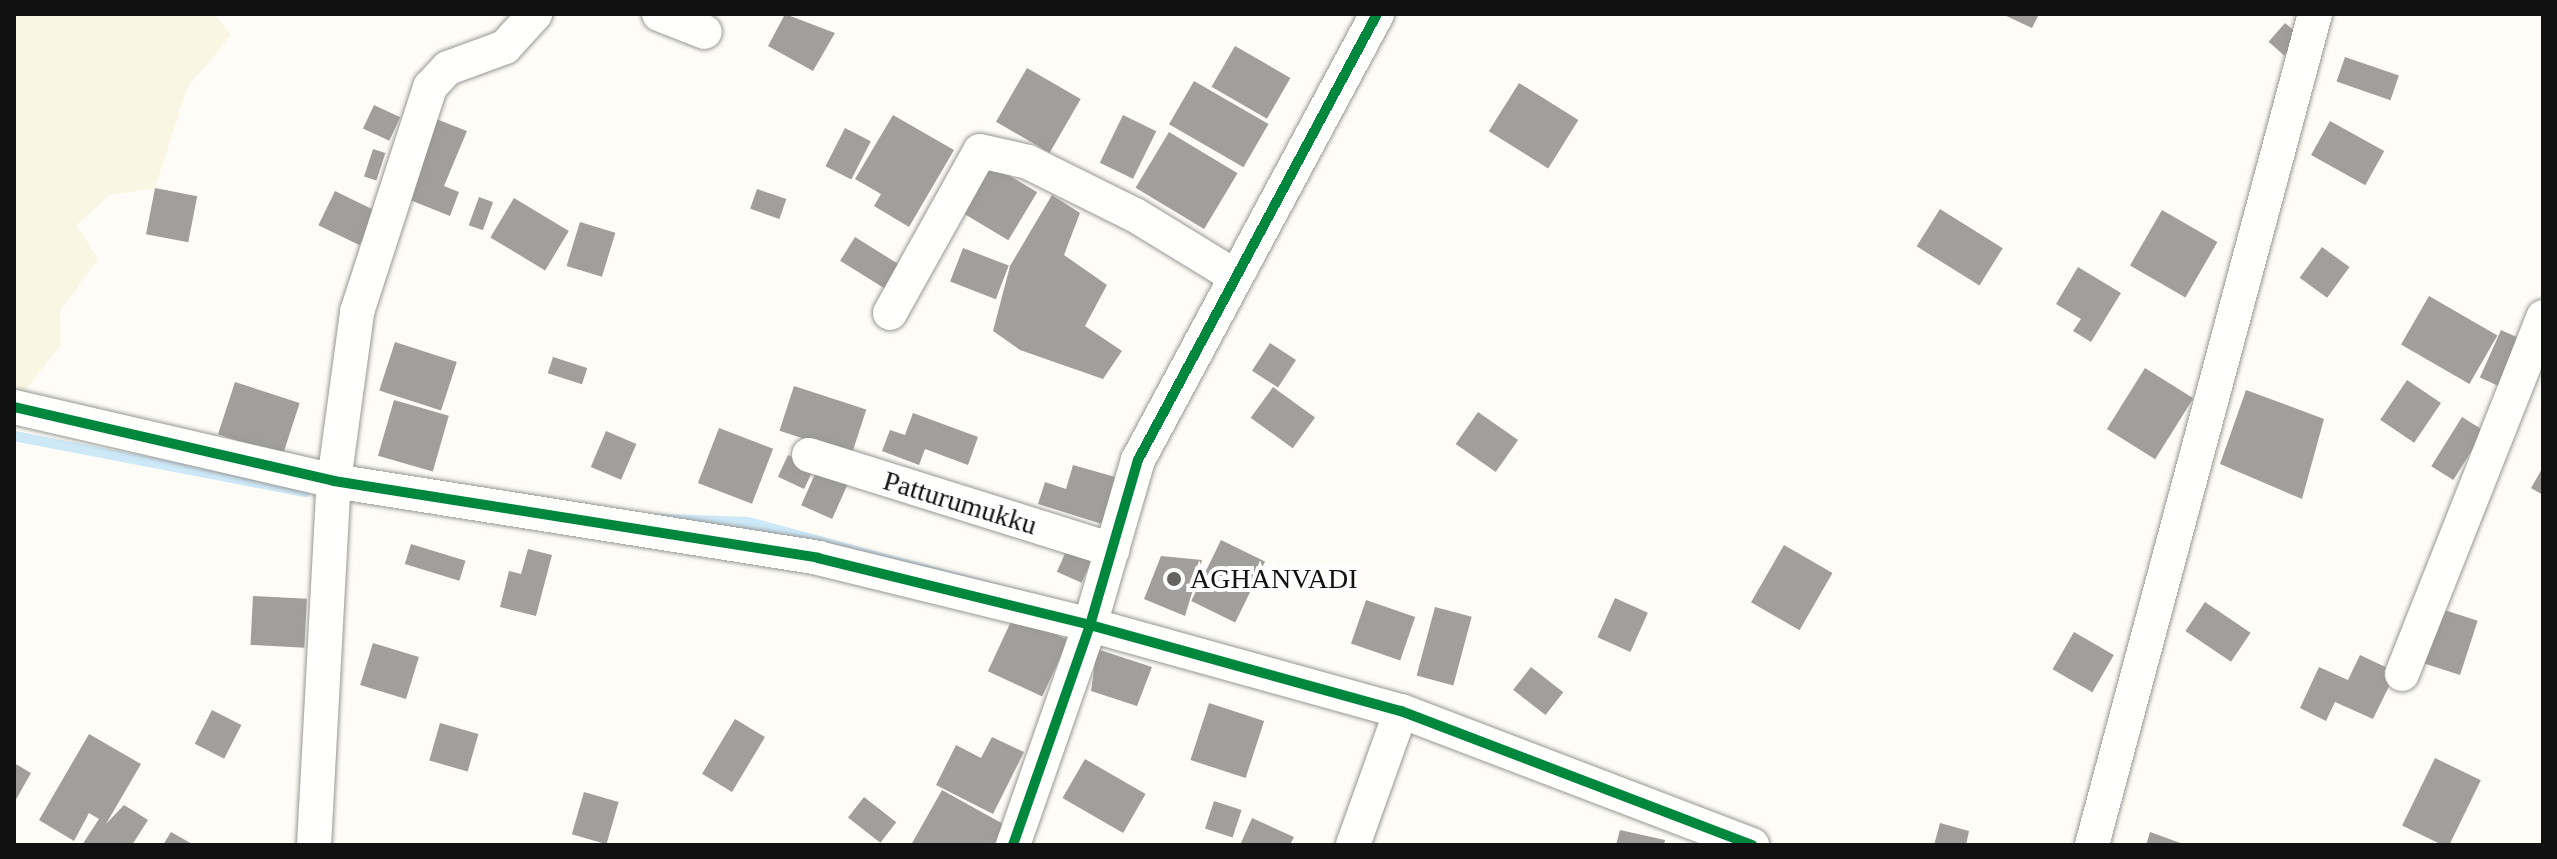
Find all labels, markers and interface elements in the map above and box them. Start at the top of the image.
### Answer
street label: Patturumukku [879,464,1041,542]
place label: AGHANVADI [1190,562,1357,596]
marker: AGHANVADI [1165,570,1183,588]

